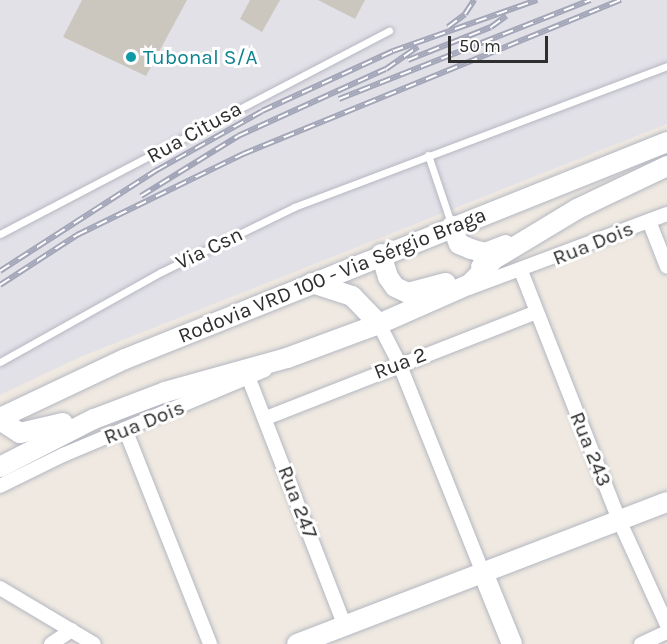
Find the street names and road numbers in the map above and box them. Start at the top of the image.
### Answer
street label: Rua Citusa [142,96,246,168]
street label: Rodovia VRD 100 - Via Sérgio Braga [174,202,490,348]
street label: Rua Dois [549,215,637,271]
street label: Via Csn [171,221,247,275]
street label: Rua 2 [370,342,430,384]
street label: Rua Dois [100,394,188,450]
street label: Rua 243 [565,408,617,490]
street label: Rua 247 [273,462,323,542]

